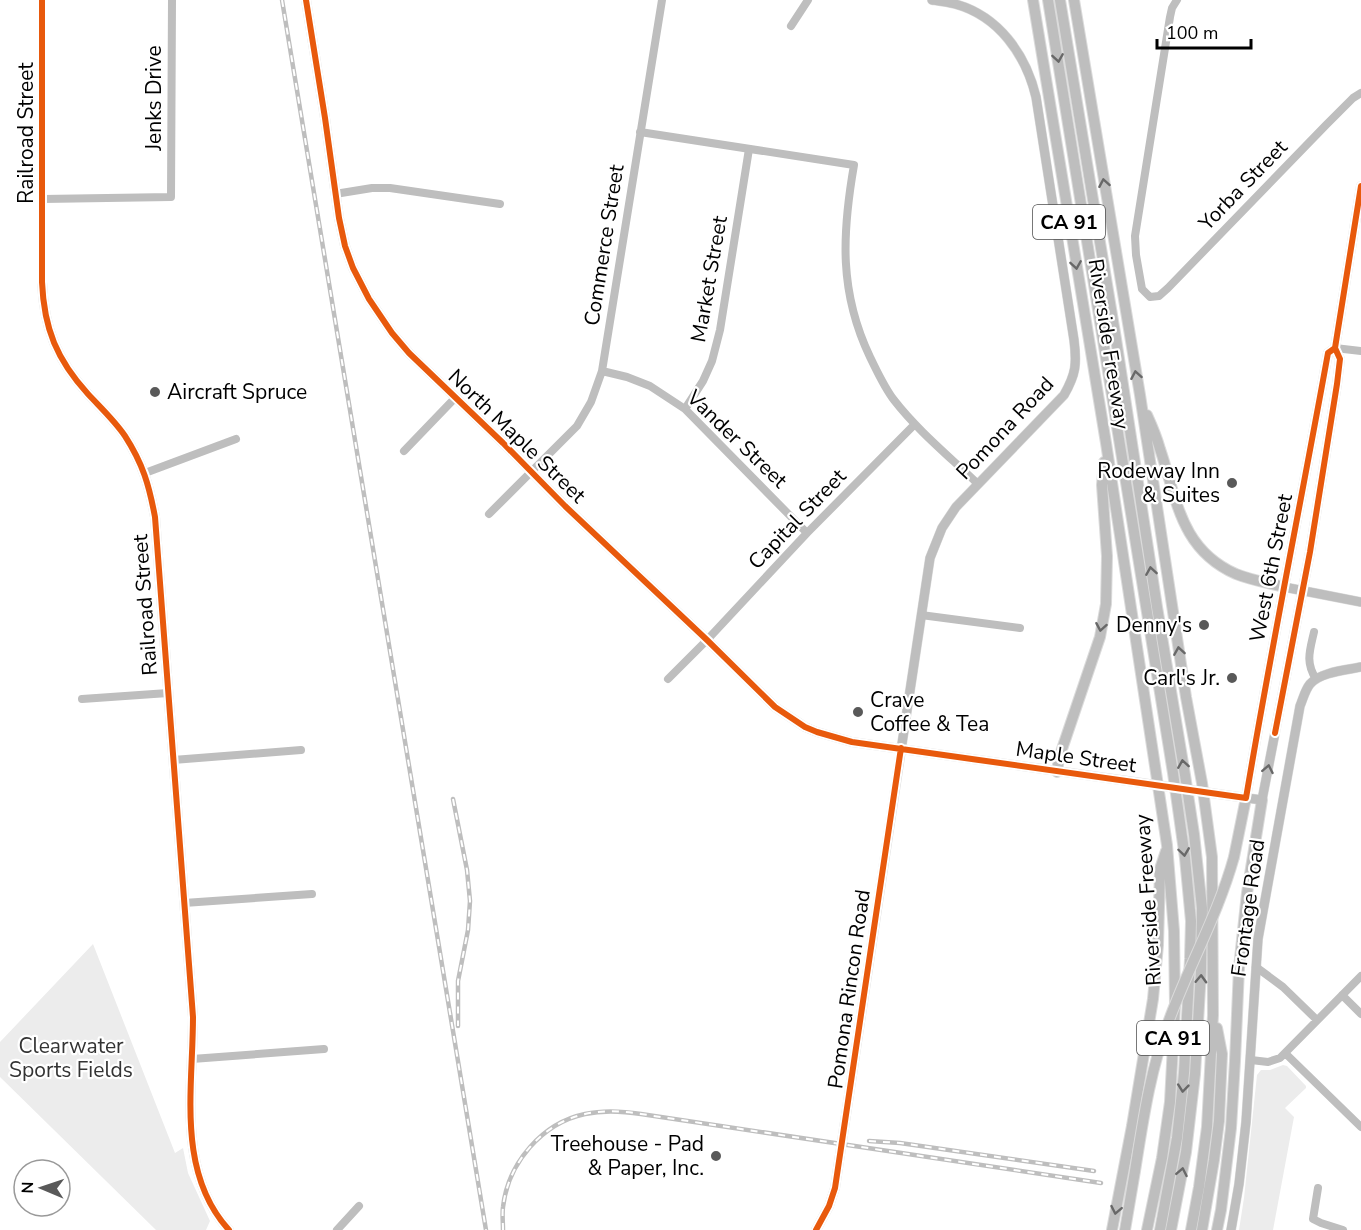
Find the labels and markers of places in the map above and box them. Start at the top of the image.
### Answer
place label: Aircraft Spruce [167,378,307,406]
marker: Aircraft Spruce [148,385,162,399]
place label: Rodeway Inn & Suites [1097,457,1220,509]
marker: Rodeway Inn & Suites [1225,476,1239,490]
place label: Denny's [1116,611,1192,639]
marker: Denny's [1197,618,1211,632]
place label: Carl's Jr. [1143,664,1220,692]
marker: Carl's Jr. [1225,671,1239,685]
place label: Crave Coffee & Tea [870,686,989,738]
marker: Crave Coffee & Tea [851,705,865,719]
place label: Treehouse - Pad & Paper, Inc. [551,1130,704,1182]
marker: Treehouse - Pad & Paper, Inc. [709,1149,723,1163]

